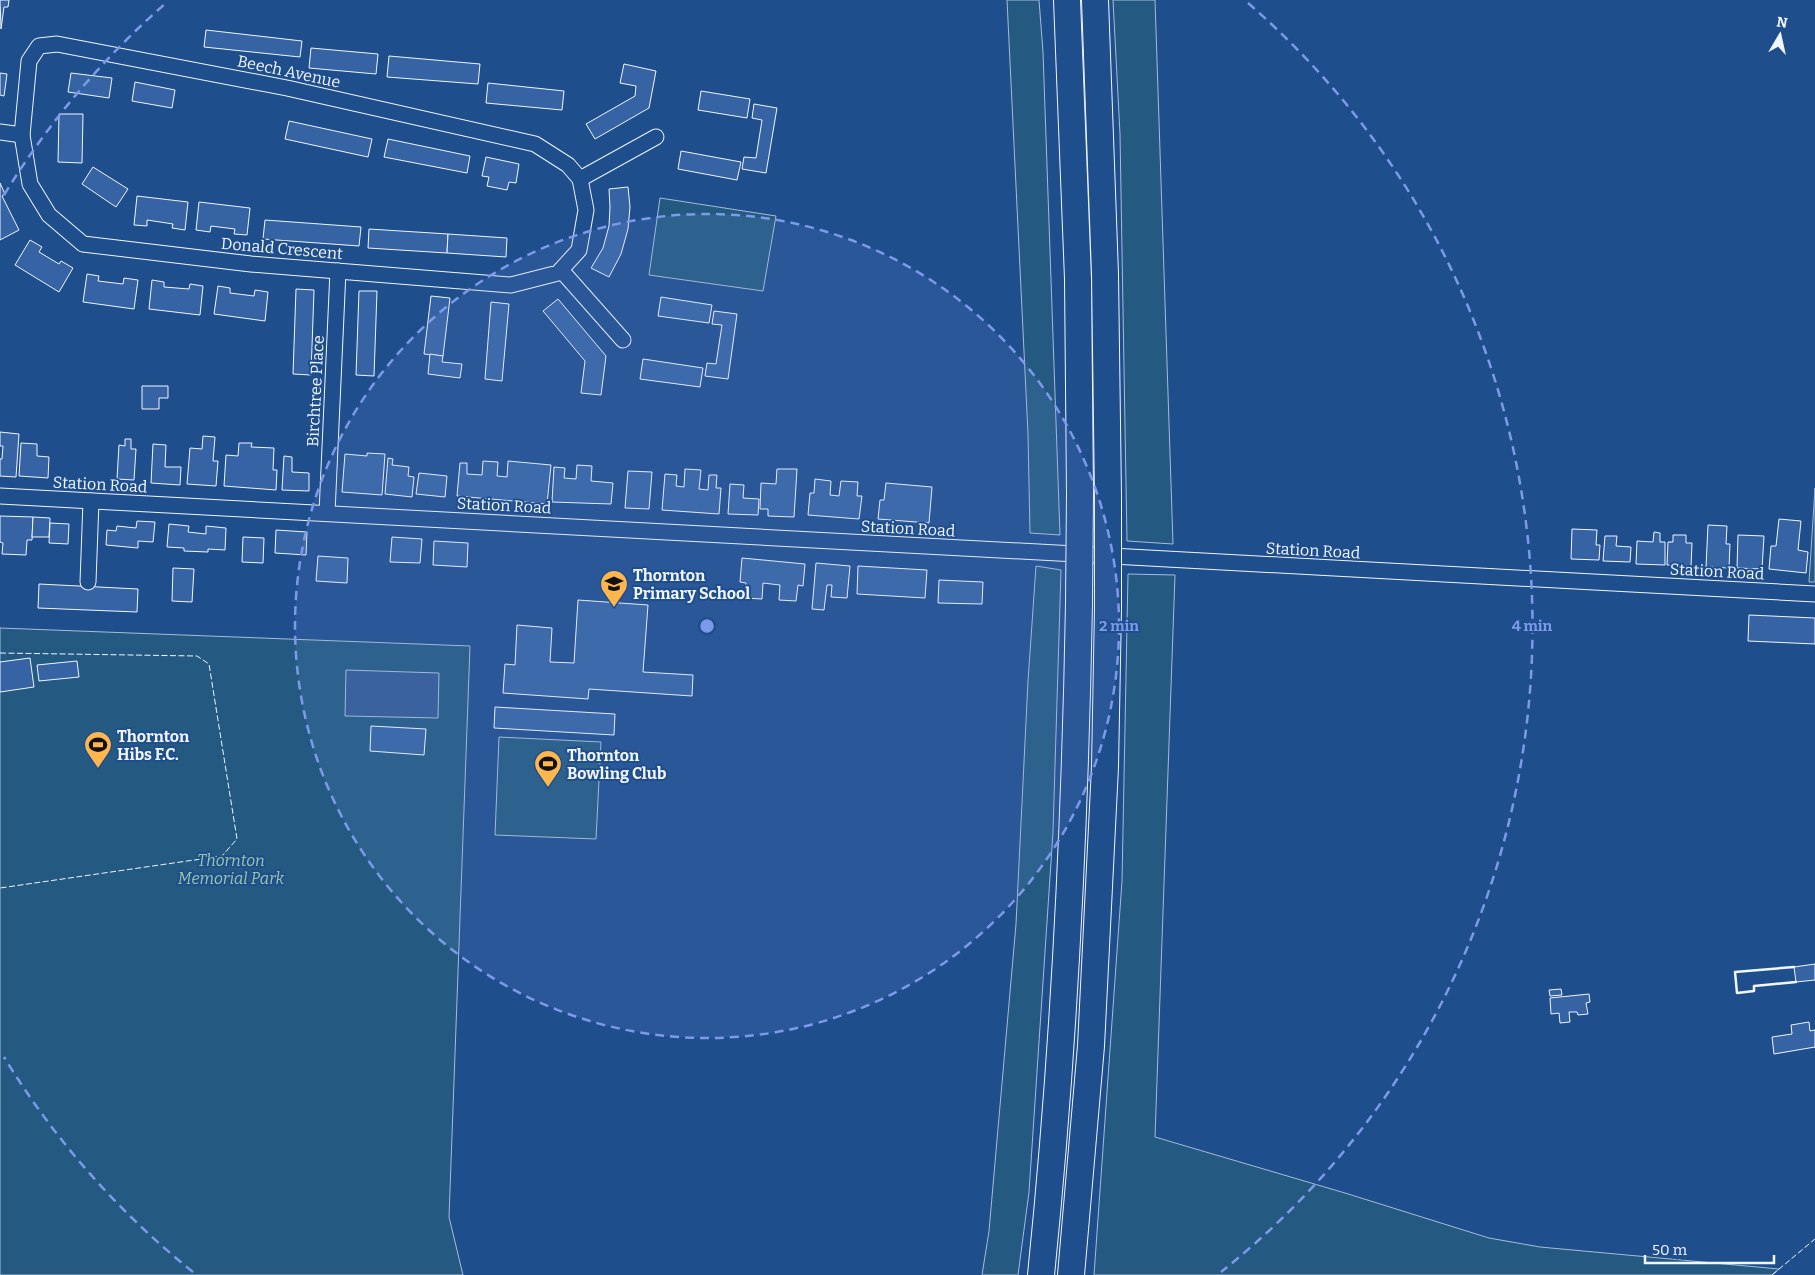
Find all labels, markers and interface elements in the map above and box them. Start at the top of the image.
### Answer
north arrow [1755,10,1805,60]
text: N [1775,13,1789,32]
street label: Beech Avenue [236,51,342,92]
street label: Donald Crescent [220,234,344,263]
street label: Birchtree Place [303,335,328,447]
street label: Station Road [52,473,148,496]
street label: Station Road [456,494,552,517]
street label: Station Road [860,517,956,540]
street label: Station Road [1265,539,1361,562]
street label: Station Road [1669,560,1765,583]
place label: Thornton Primary School [633,566,750,603]
school or university icon: Thornton Primary School [599,569,629,608]
centre of rings [698,617,716,635]
text: 2 min [1099,617,1139,635]
text: 4 min [1512,617,1553,635]
place label: Thornton Hibs F.C. [117,727,190,764]
sports icon: Thornton Hibs F.C. [83,730,113,769]
place label: Thornton Bowling Club [567,746,666,783]
sports icon: Thornton Bowling Club [533,749,563,788]
park label: Thornton Memorial Park [178,851,284,888]
scale bar [1645,1232,1774,1264]
text: 50 m [1652,1241,1688,1259]

